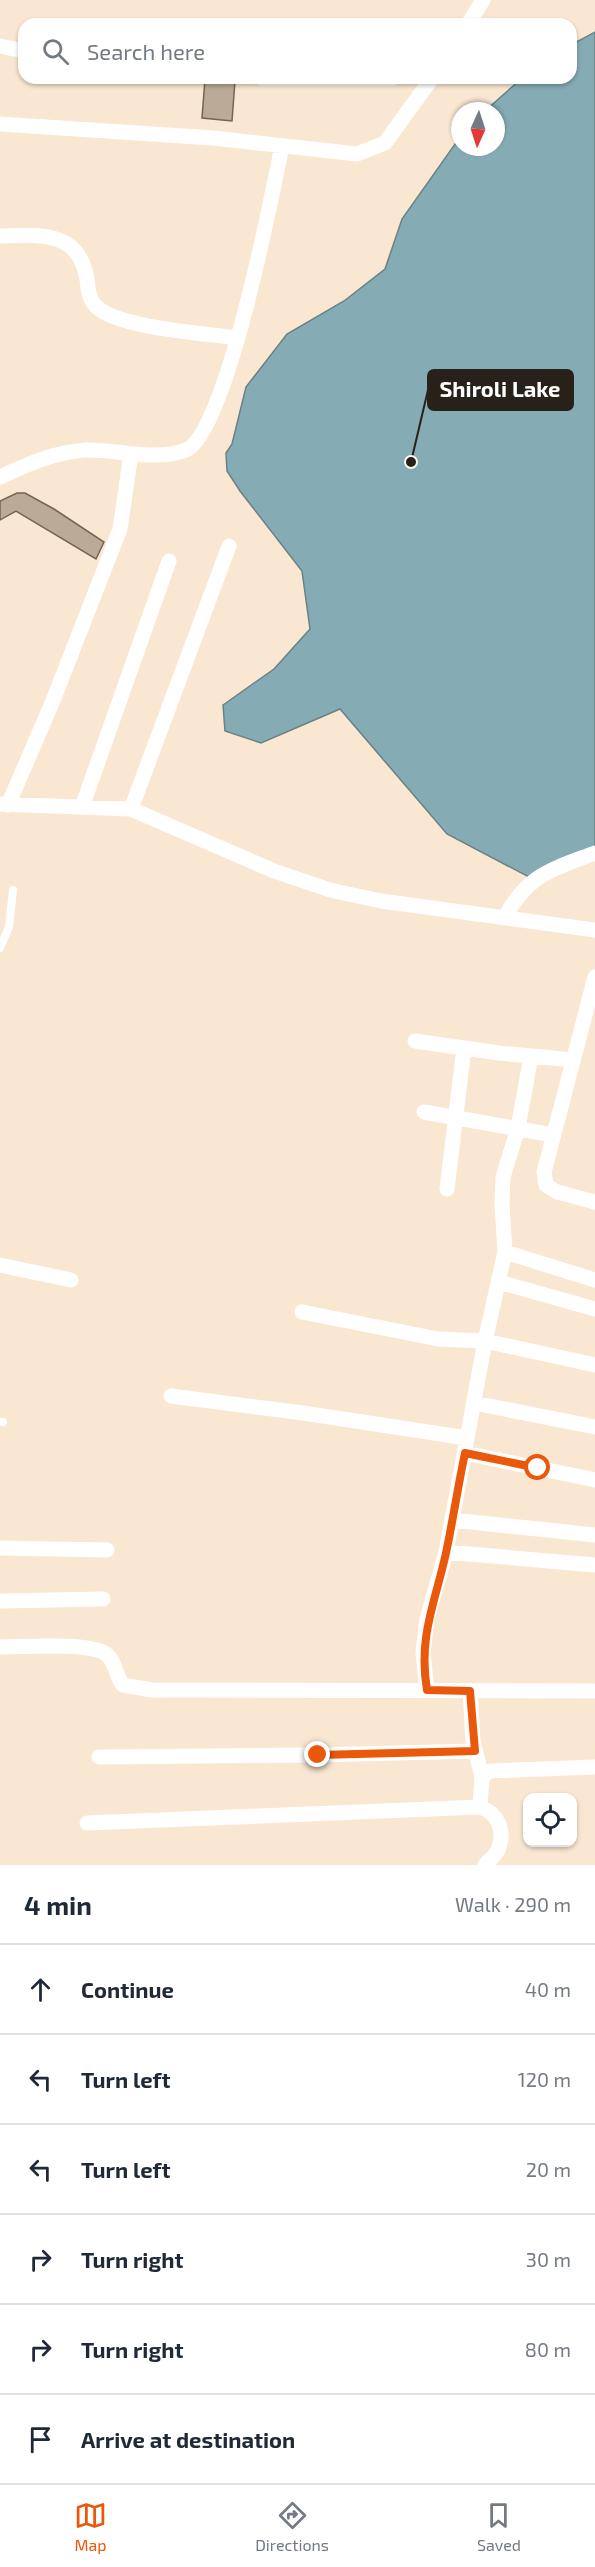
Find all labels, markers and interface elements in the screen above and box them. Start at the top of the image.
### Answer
search box [18,18,577,84]
icon: search [39,35,72,68]
text: Search here [87,38,205,64]
north arrow [451,102,505,156]
callout: Shiroli Lake [428,370,573,410]
text: Shiroli Lake [439,375,561,401]
route start [524,1454,550,1480]
route end [304,1741,330,1767]
map controls [523,1793,577,1847]
button: locate [523,1793,577,1847]
text: 4 min [24,1889,92,1920]
text: Walk · 290 m [455,1892,571,1916]
icon: ahead [24,1973,57,2006]
text: Continue [81,1976,174,2002]
text: 40 m [525,1977,571,2001]
icon: left [24,2063,57,2096]
text: Turn left [81,2066,170,2092]
text: 120 m [518,2067,571,2091]
icon: left [24,2153,57,2186]
text: Turn left [81,2156,170,2182]
text: 20 m [526,2157,571,2181]
icon: right [24,2243,57,2276]
text: Turn right [81,2246,183,2272]
text: 30 m [526,2247,571,2271]
icon: right [24,2333,57,2366]
text: Turn right [81,2336,183,2362]
text: 80 m [525,2337,571,2361]
icon: arrive [24,2423,57,2456]
text: Arrive at destination [81,2426,295,2452]
tab: Map [74,2499,107,2554]
tab: Directions [255,2499,329,2554]
tab: Saved [477,2499,521,2554]

